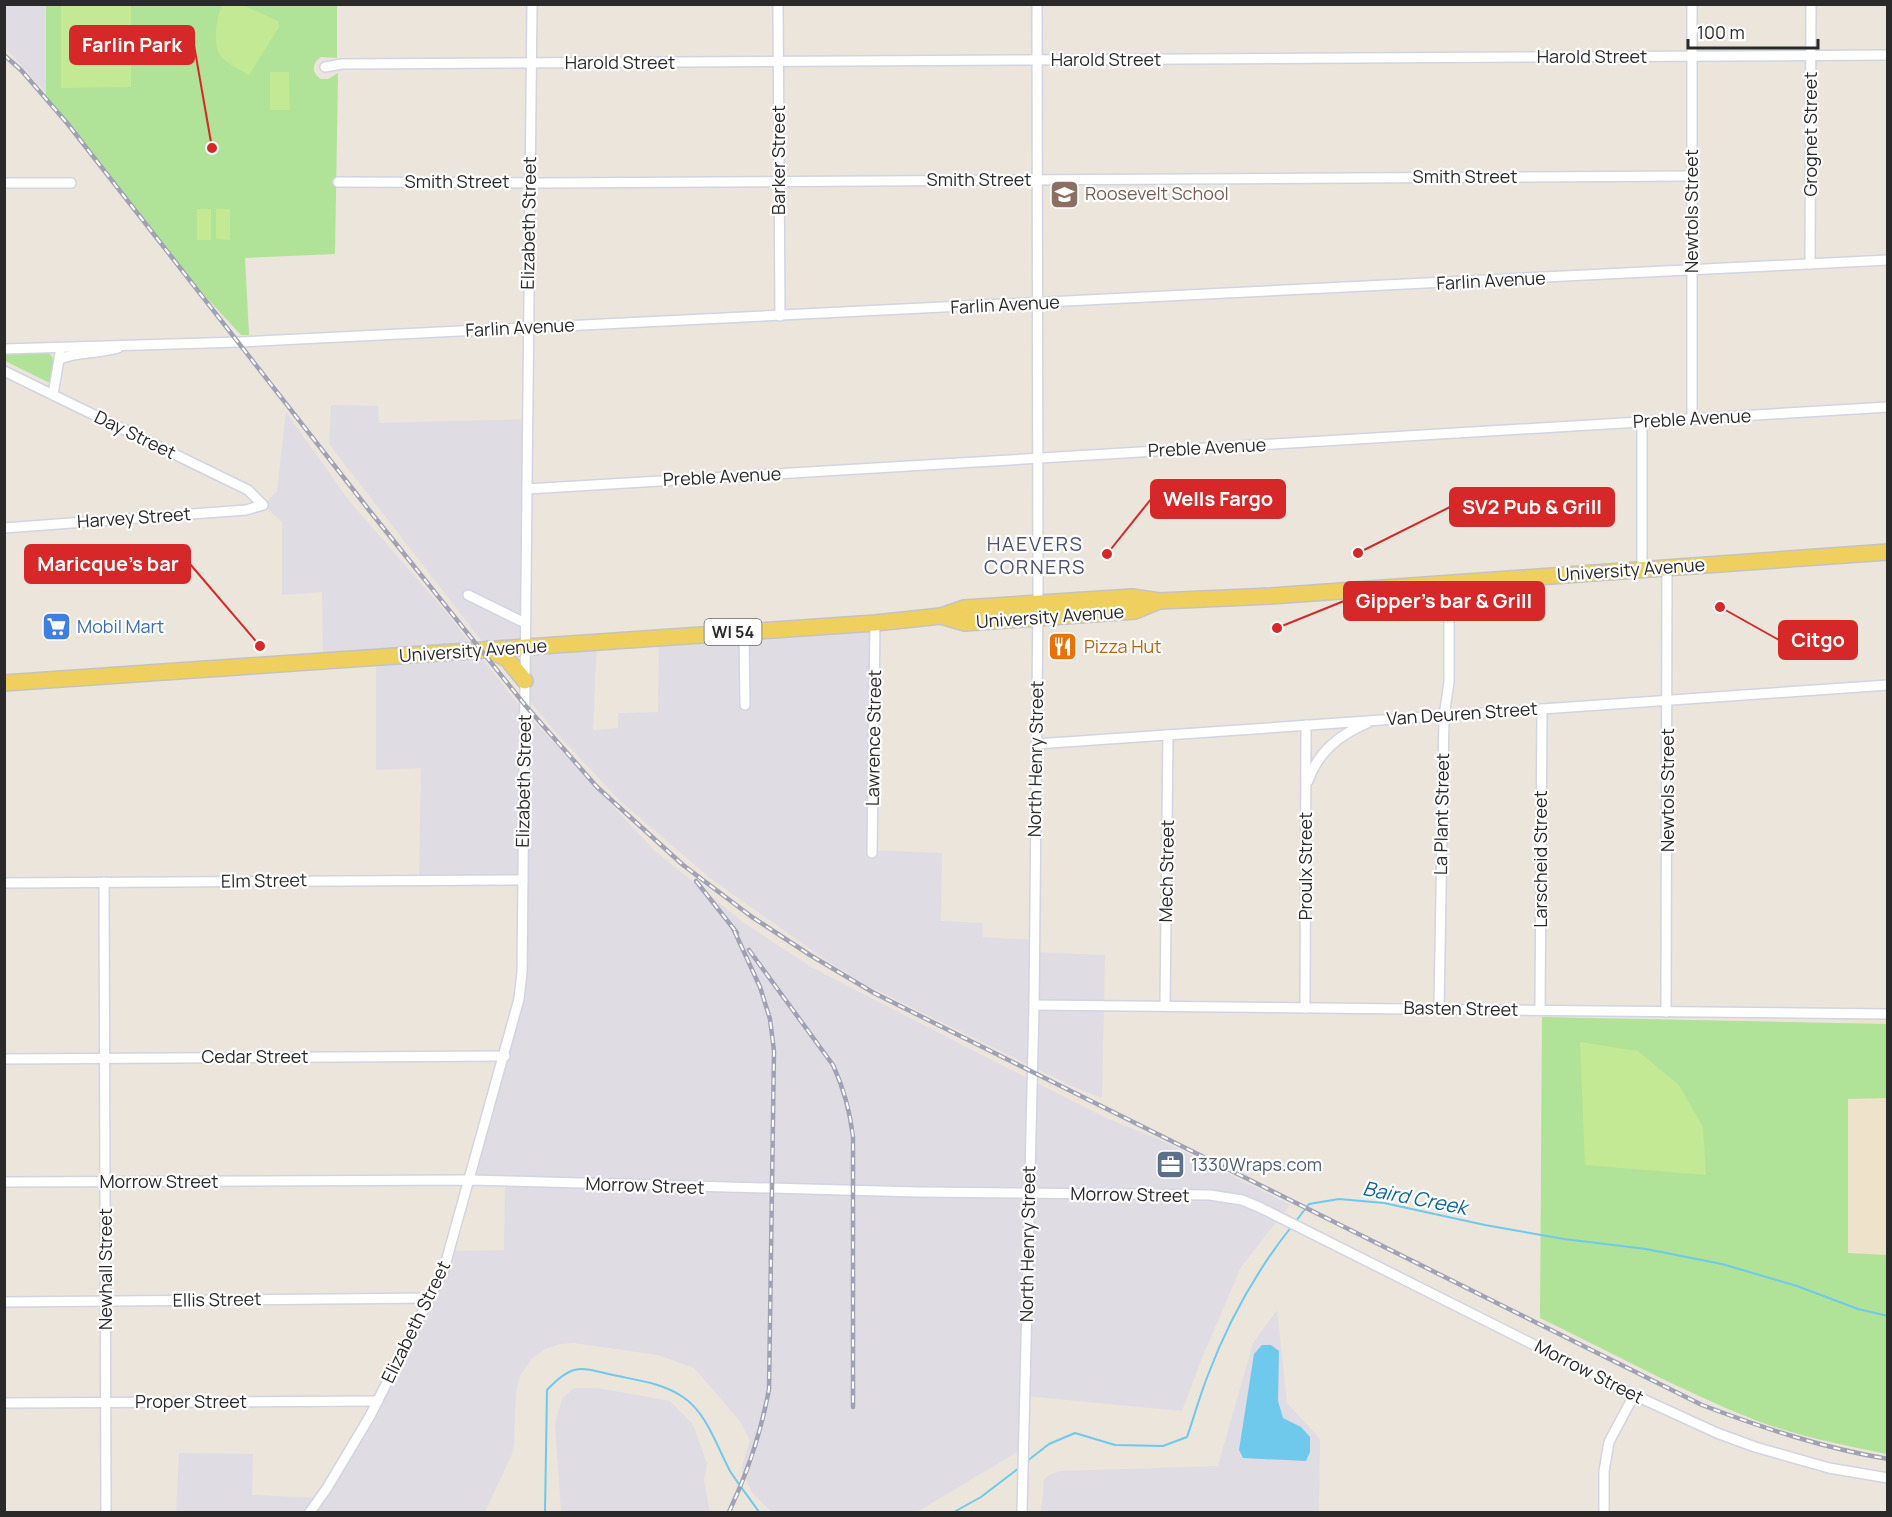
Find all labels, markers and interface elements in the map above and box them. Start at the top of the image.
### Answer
scale bar [1688,12,1818,50]
text: 100 m [1697,20,1745,44]
callout: Farlin Park [70,26,194,64]
text: Farlin Park [82,31,183,58]
street label: Harold Street [1537,44,1647,68]
street label: Harold Street [1051,47,1161,71]
street label: Harold Street [565,50,675,74]
street label: Grognet Street [1798,71,1822,197]
street label: Barker Street [766,105,790,215]
street label: Newtols Street [1679,149,1703,273]
street label: Elizabeth Street [515,156,541,290]
street label: Smith Street [1413,164,1517,188]
street label: Smith Street [927,167,1031,191]
street label: Smith Street [405,169,509,193]
school or university icon: Roosevelt School [1048,178,1080,210]
place label: Roosevelt School [1085,181,1229,205]
street label: Farlin Avenue [1436,265,1546,295]
street label: Farlin Avenue [950,289,1060,319]
street label: Farlin Avenue [465,312,575,342]
street label: Preble Avenue [1632,403,1752,433]
street label: Day Street [91,404,180,464]
street label: Preble Avenue [1147,432,1267,462]
street label: Preble Avenue [662,461,782,491]
callout: Wells Fargo [1151,480,1285,518]
text: Wells Fargo [1163,485,1273,512]
callout: SV2 Pub & Grill [1450,488,1614,526]
text: SV2 Pub & Grill [1462,493,1602,520]
street label: Harvey Street [76,501,192,533]
district label: HAEVERS CORNERS [984,530,1086,580]
callout: Maricque's bar [25,545,190,583]
text: Maricque's bar [37,550,179,577]
street label: University Avenue [1556,552,1706,586]
callout: Gipper's bar & Grill [1344,582,1544,620]
text: Gipper's bar & Grill [1356,587,1532,614]
street label: University Avenue [975,599,1125,633]
supermarket icon: Mobil Mart [40,611,72,643]
place label: Mobil Mart [77,614,164,638]
road number: WI 54 [704,619,762,645]
callout: Citgo [1779,621,1857,659]
text: Citgo [1791,626,1845,653]
restaurant icon: Pizza Hut [1047,631,1079,663]
street label: University Avenue [398,633,548,667]
place label: Pizza Hut [1084,634,1161,658]
street label: Lawrence Street [860,670,886,806]
street label: North Henry Street [1022,681,1048,837]
street label: Van Deuren Street [1386,696,1538,730]
street label: Elizabeth Street [510,714,536,848]
street label: Newtols Street [1655,728,1679,852]
street label: La Plant Street [1428,753,1454,875]
street label: Larscheid Street [1528,790,1552,928]
street label: Proulx Street [1293,812,1317,920]
street label: Mech Street [1153,819,1179,923]
street label: Elm Street [221,867,307,893]
street label: Basten Street [1403,995,1519,1021]
street label: Cedar Street [201,1044,309,1068]
office icon: 1330Wraps.com [1154,1149,1186,1181]
place label: 1330Wraps.com [1191,1152,1322,1176]
street label: North Henry Street [1014,1166,1040,1322]
street label: Morrow Street [99,1169,219,1193]
street label: Morrow Street [585,1171,705,1199]
water label: Baird Creek [1361,1174,1472,1221]
street label: Morrow Street [1070,1181,1190,1207]
street label: Newhall Street [93,1208,117,1330]
street label: Elizabeth Street [375,1256,455,1387]
street label: Ellis Street [172,1286,262,1312]
street label: Morrow Street [1531,1333,1648,1409]
street label: Proper Street [135,1389,247,1413]

